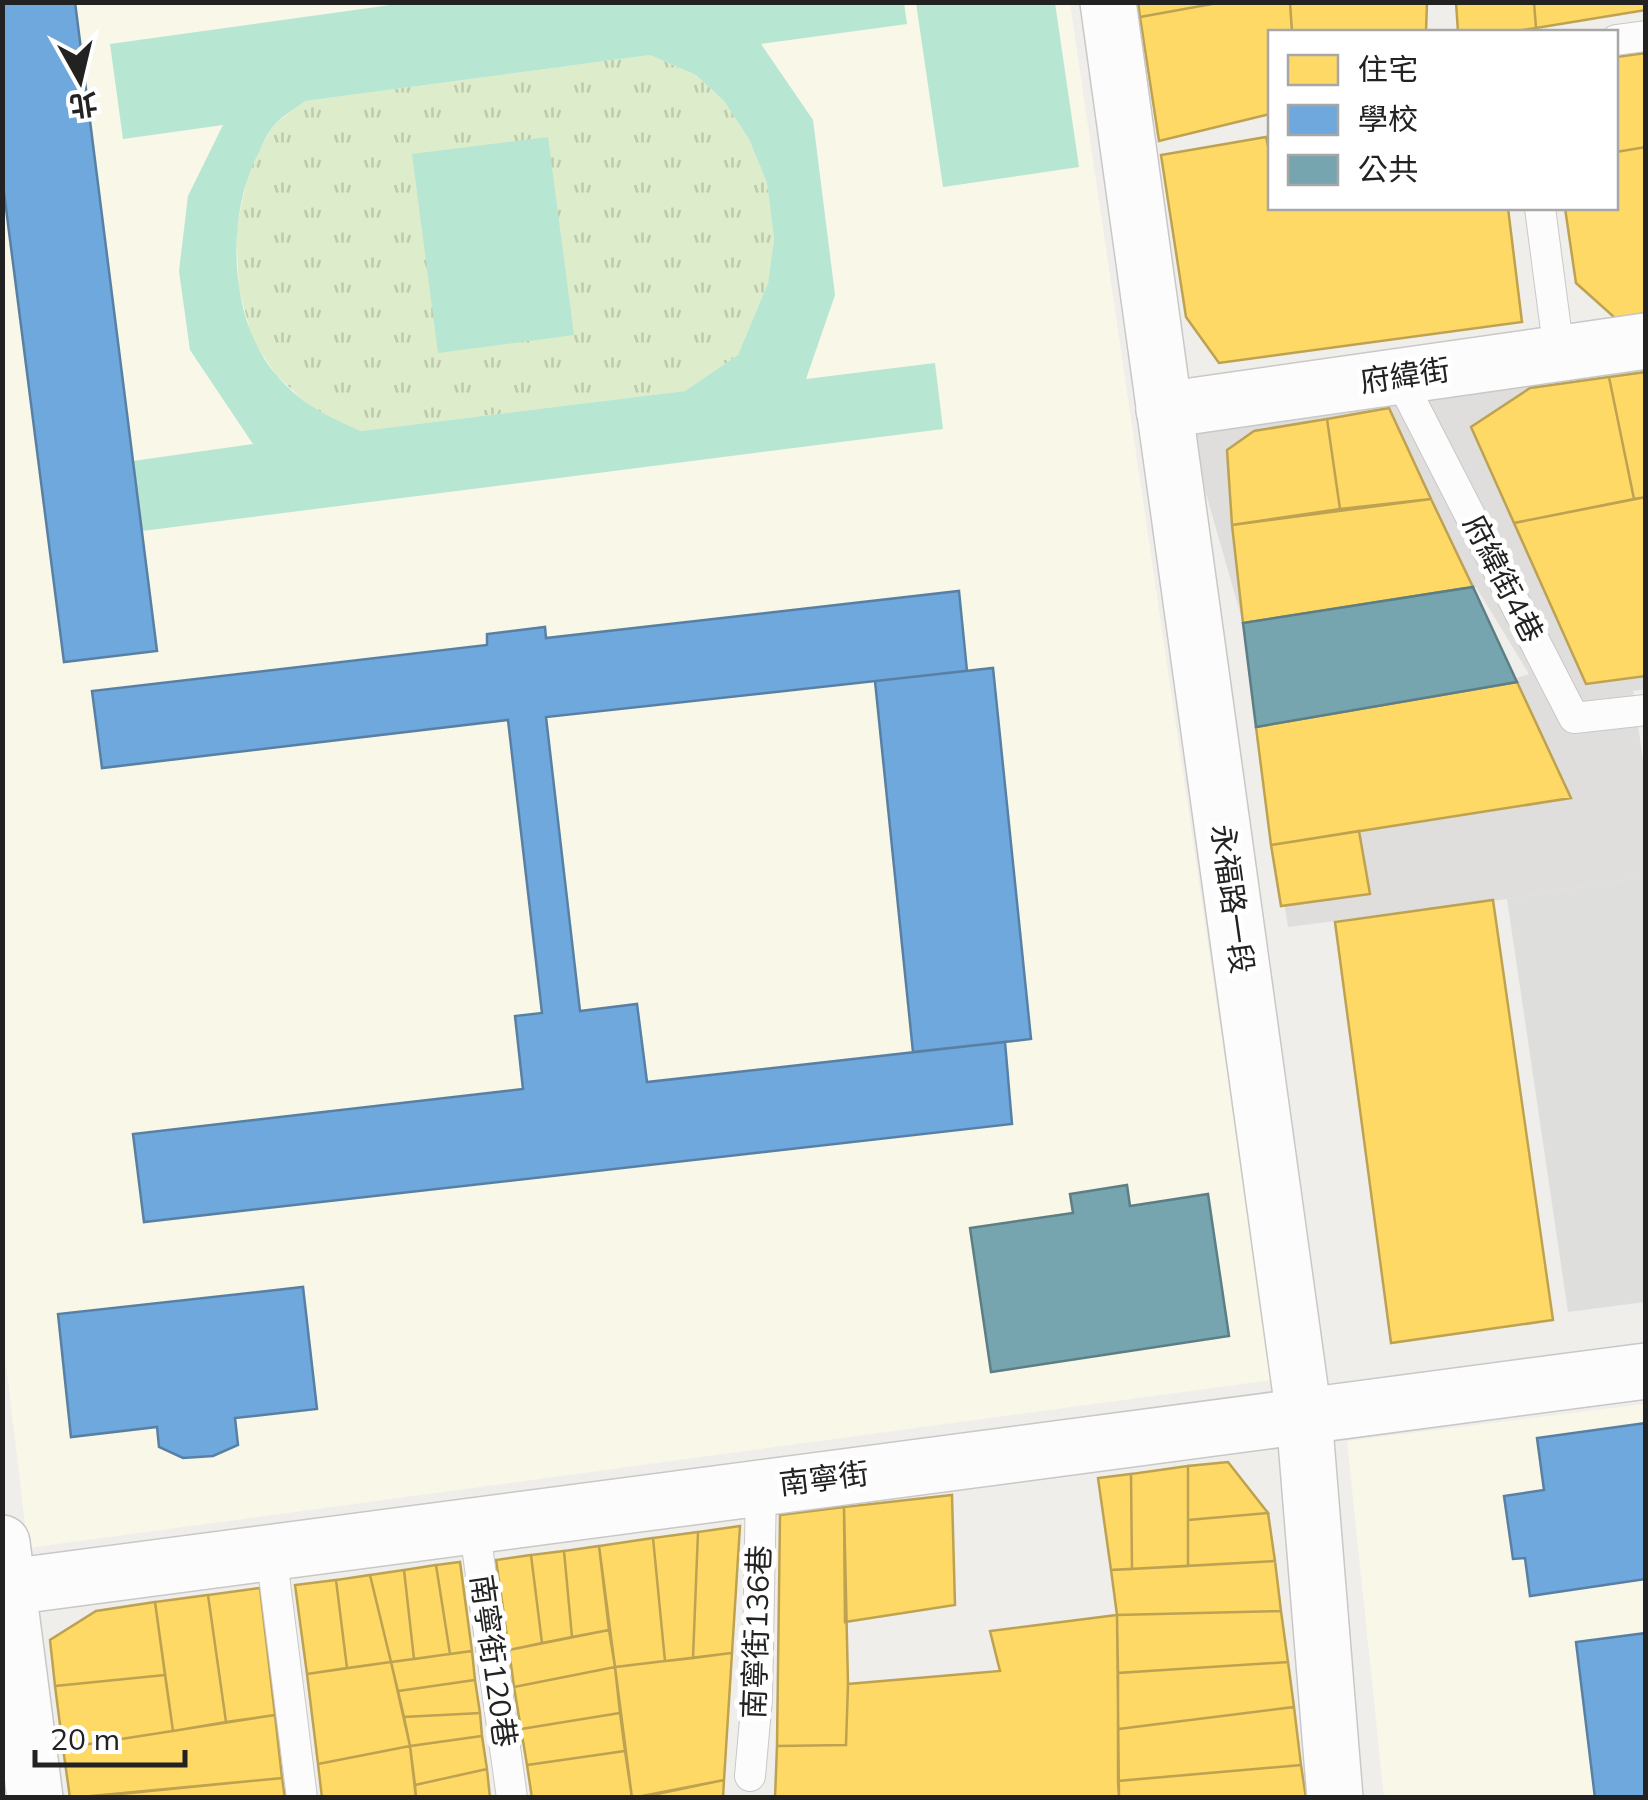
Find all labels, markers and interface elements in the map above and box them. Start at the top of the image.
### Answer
north arrow [30,30,130,130]
legend [1268,30,1618,210]
text: 住宅 [1358,50,1418,88]
text: 北 [67,86,100,125]
text: 學校 [1358,100,1418,138]
text: 公共 [1358,150,1418,188]
street label: 府緯街 [1358,350,1452,400]
street label: 府緯街4巷 [1456,508,1552,649]
street label: 永福路一段 [1204,822,1262,976]
street label: 南寧街 [777,1454,871,1502]
street label: 南寧街136巷 [734,1544,778,1720]
street label: 南寧街120巷 [463,1572,525,1750]
scale bar [35,1705,185,1767]
text: 20 m [50,1720,120,1758]

